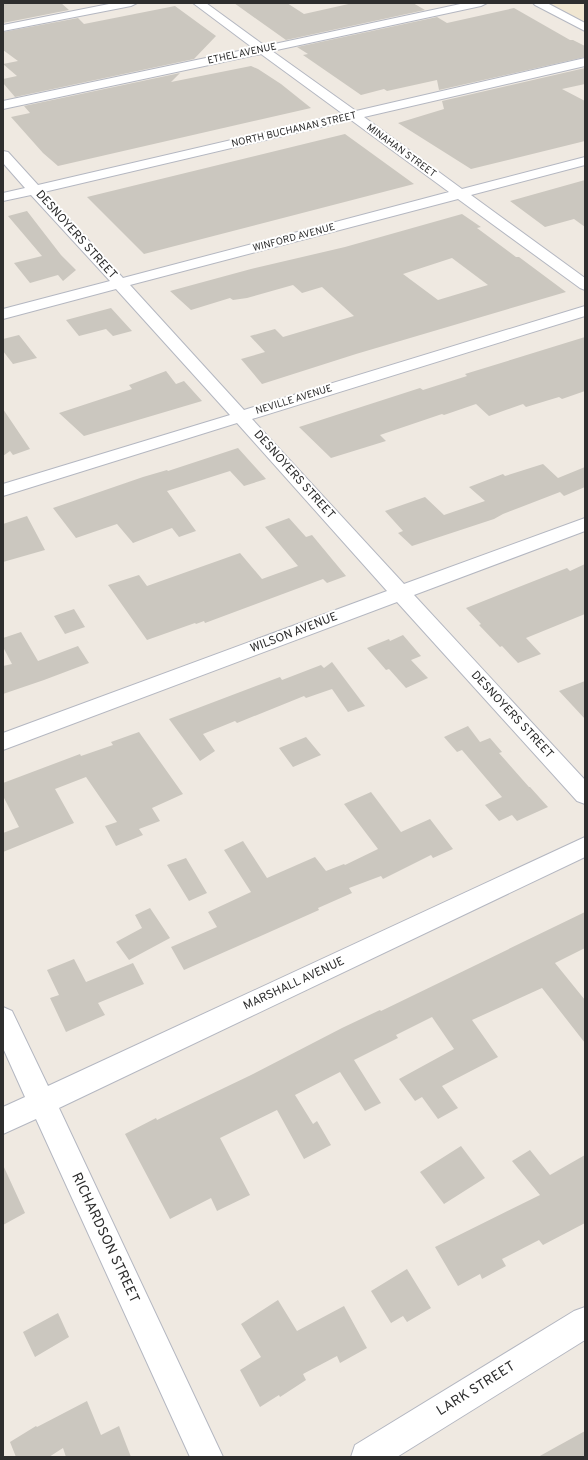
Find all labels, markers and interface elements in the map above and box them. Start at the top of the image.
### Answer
street label: ETHEL AVENUE [206,40,278,68]
street label: NORTH BUCHANAN STREET [230,109,358,151]
street label: MINAHAN STREET [364,121,439,181]
street label: DESNOYERS STREET [32,187,120,283]
street label: WINFORD AVENUE [251,221,337,255]
street label: NEVILLE AVENUE [254,382,334,418]
street label: DESNOYERS STREET [250,427,338,523]
street label: WILSON AVENUE [248,609,340,657]
street label: DESNOYERS STREET [467,668,557,762]
street label: MARSHALL AVENUE [241,954,347,1014]
street label: RICHARDSON STREET [67,1170,143,1306]
street label: LARK STREET [434,1358,518,1420]

